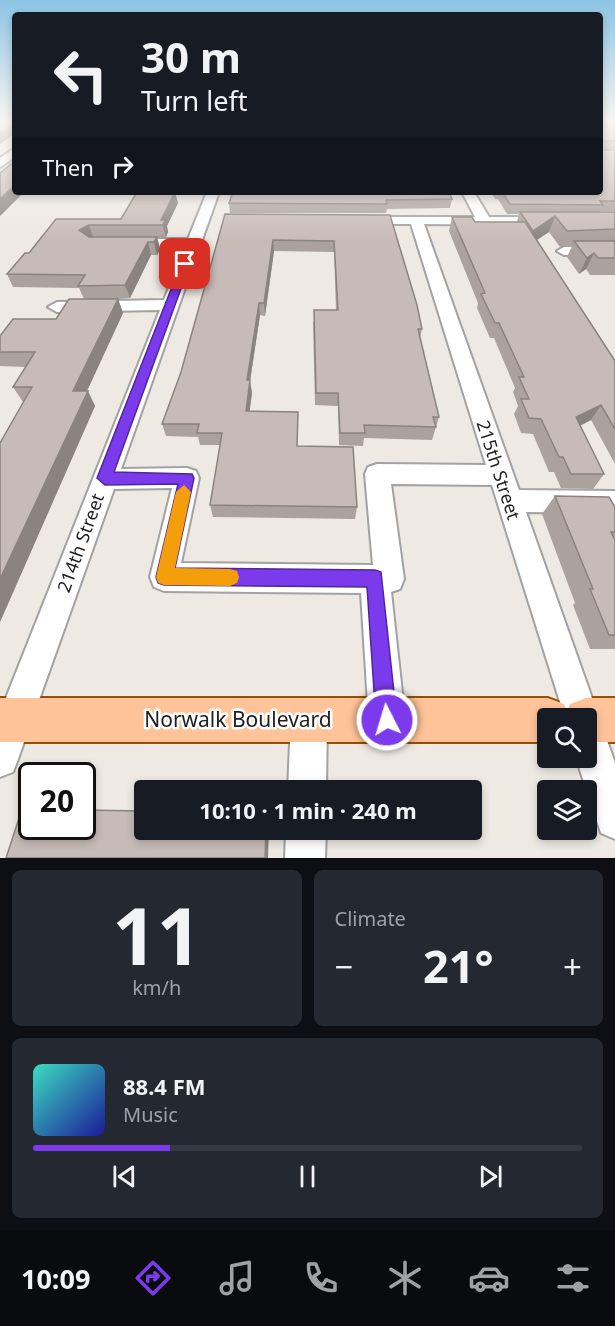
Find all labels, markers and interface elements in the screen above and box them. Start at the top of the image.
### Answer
text: 30 m [141,28,241,85]
icon: left [42,36,120,114]
text: Turn left [141,82,247,119]
icon: right [106,150,139,183]
text: Then [42,152,94,182]
pin [159,238,210,289]
icon: arrive [168,247,201,280]
street label: 215th Street [472,417,527,523]
street label: 214th Street [51,489,109,595]
position arrow [355,688,419,752]
street label: Norwalk Boulevard [144,705,332,733]
map controls [537,708,597,840]
button: search [537,708,597,768]
speed limit sign: 20 [18,762,96,840]
button: layers [537,780,597,840]
text: 10:10 · 1 min · 240 m [199,795,417,825]
text: 11 [112,882,201,988]
text: Climate [335,905,406,932]
text: 21° [423,935,494,996]
text: − [335,944,353,989]
text: + [563,944,582,989]
text: km/h [132,974,181,1001]
text: 88.4 FM [123,1071,205,1101]
text: Music [123,1101,178,1128]
icon: previous [108,1160,141,1193]
icon: pause [291,1160,324,1193]
icon: next [474,1160,507,1193]
icon: directions [132,1257,174,1299]
icon: music [216,1257,258,1299]
icon: phone [300,1257,342,1299]
icon: climate [384,1257,426,1299]
icon: car [468,1257,510,1299]
icon: filters [552,1257,594,1299]
text: 10:09 [21,1260,90,1297]

